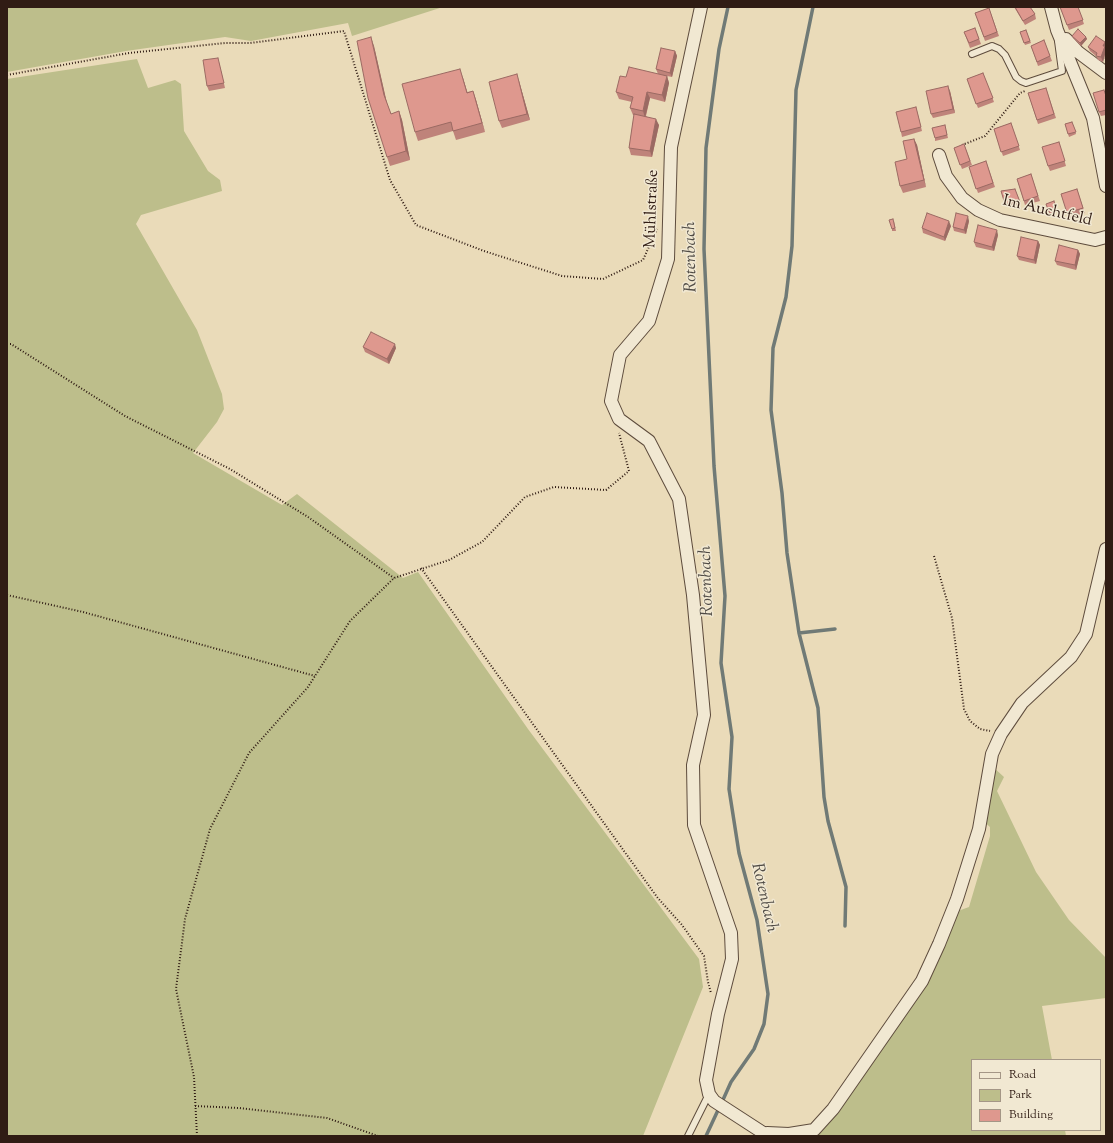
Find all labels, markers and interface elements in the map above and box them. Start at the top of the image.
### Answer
street label: Mühlstraße [642,169,664,249]
street label: Im Auchtfeld [1000,192,1094,232]
water label: Rotenbach [681,221,703,293]
water label: Rotenbach [697,545,719,617]
water label: Rotenbach [745,861,781,935]
legend [971,1059,1101,1131]
text: Road [1009,1066,1036,1084]
text: Park [1009,1086,1032,1104]
text: Building [1009,1106,1053,1124]

